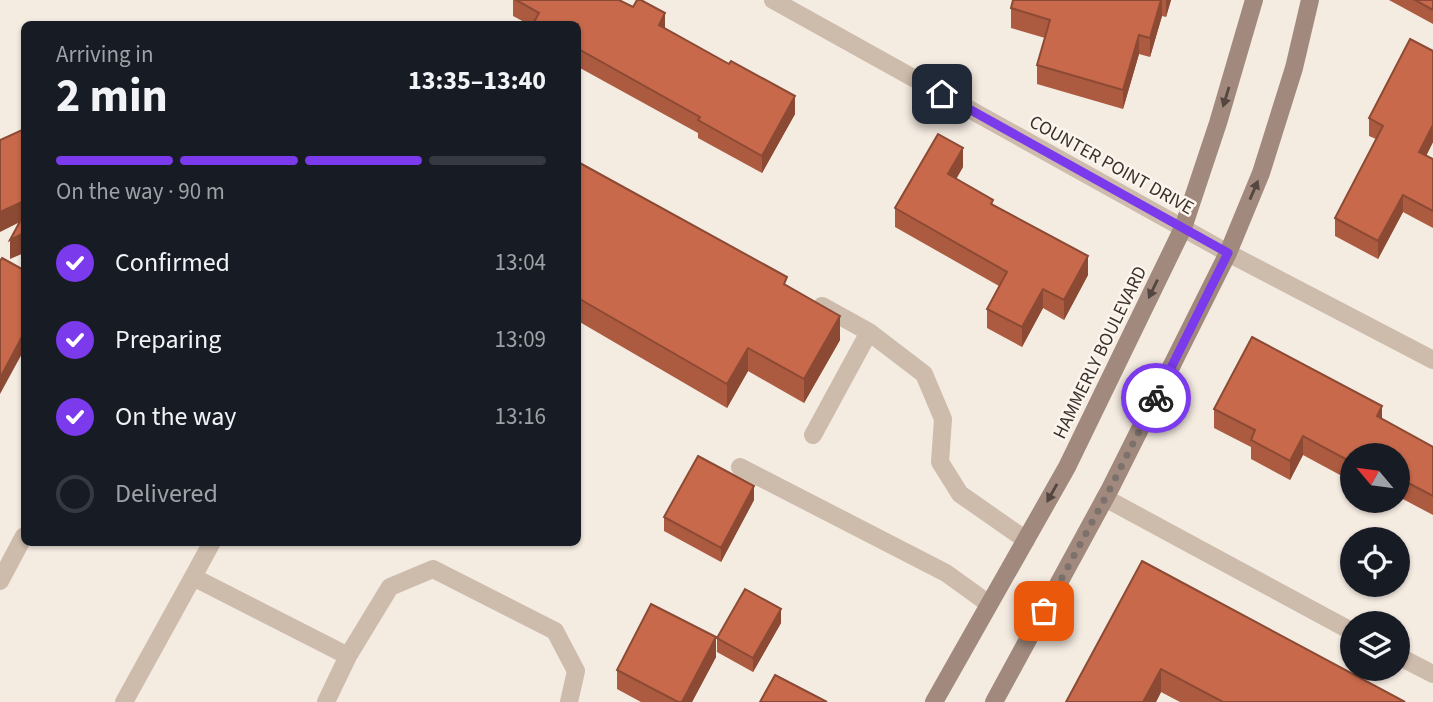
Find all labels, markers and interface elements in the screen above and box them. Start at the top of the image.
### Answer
text: Arriving in [56,38,154,71]
text: 13:35–13:40 [408,62,546,99]
text: 2 min [56,64,168,129]
pin [912,64,972,124]
icon: home [923,75,961,113]
one-way arrow [1220,87,1230,108]
street label: COUNTER POINT DRIVE [1024,109,1198,222]
text: On the way · 90 m [56,175,225,208]
one-way arrow [1249,179,1260,200]
icon: check [56,244,94,282]
text: Confirmed [115,244,230,281]
text: 13:04 [495,246,546,279]
street label: HAMMERLY BOULEVARD [1047,262,1154,444]
one-way arrow [1148,279,1159,299]
icon: check [56,321,94,359]
text: Preparing [115,321,221,358]
text: 13:09 [495,323,546,356]
courier [1121,363,1191,433]
icon: bike [1137,379,1175,417]
icon: check [56,398,94,436]
text: On the way [115,398,236,435]
text: 13:16 [495,400,546,433]
north arrow [1340,443,1410,513]
map controls [1340,443,1410,681]
text: Delivered [115,475,218,512]
one-way arrow [1046,483,1058,503]
button: locate [1340,527,1410,597]
pin [1014,581,1074,641]
icon: bag [1025,592,1063,630]
button: layers [1340,611,1410,681]

